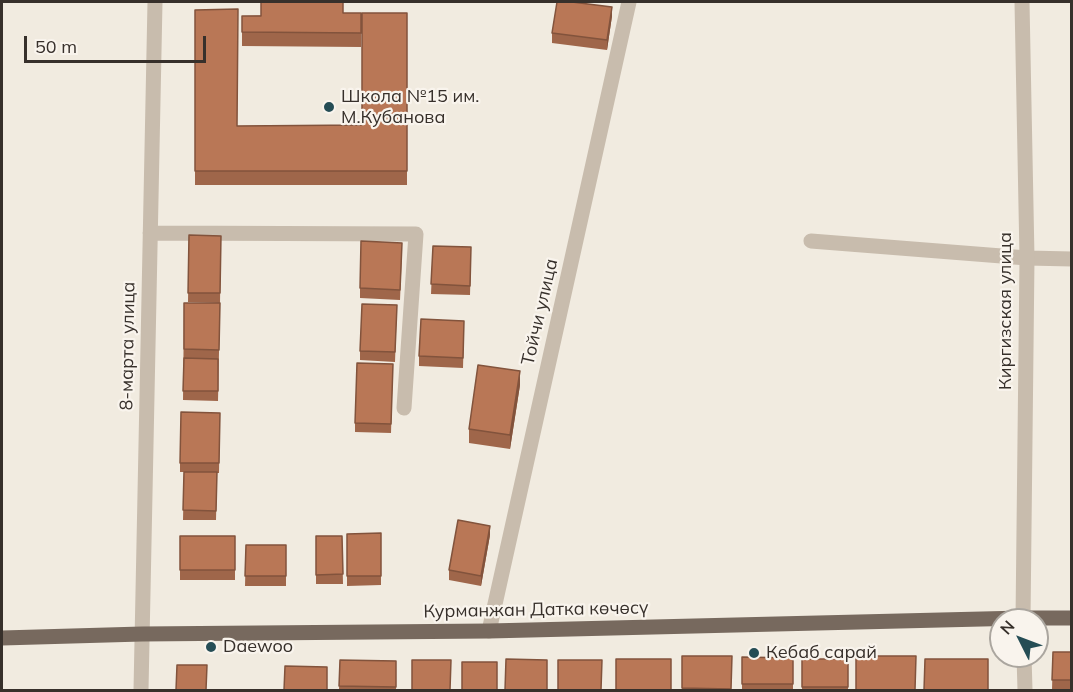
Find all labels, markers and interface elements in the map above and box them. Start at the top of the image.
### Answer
scale bar [27,24,208,62]
text: 50 m [35,35,77,58]
place label: Школа №15 им. М.Кубанова [341,86,479,128]
marker: Школа №15 им. М.Кубанова [322,100,336,114]
street label: Киргизская улица [995,232,1017,390]
street label: Тойчи улица [517,257,563,367]
street label: 8-марта улица [116,281,140,411]
street label: Курманжан Датка көчөсү [423,597,649,623]
north arrow [989,608,1049,668]
text: N [996,616,1019,638]
place label: Daewoo [223,636,293,658]
marker: Daewoo [204,640,218,654]
place label: Кебаб сарай [766,642,877,664]
marker: Кебаб сарай [747,646,761,660]

